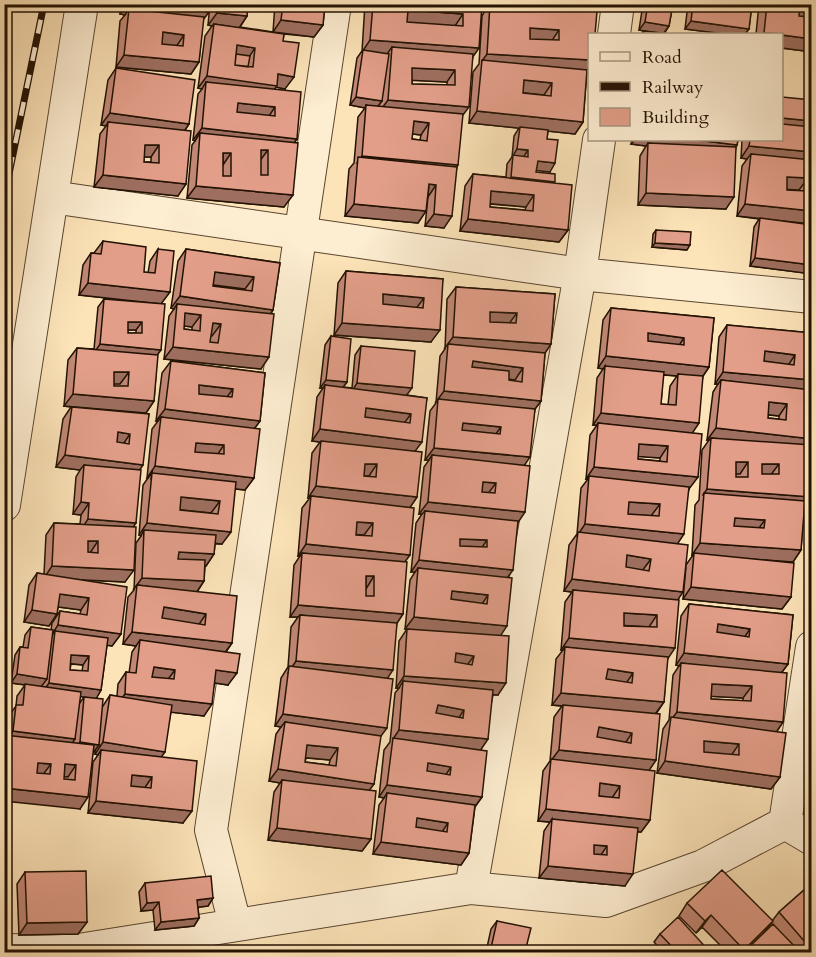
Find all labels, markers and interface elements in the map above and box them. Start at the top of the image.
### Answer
legend [588,33,783,141]
text: Road [642,45,682,70]
text: Railway [642,75,704,100]
text: Building [642,105,710,130]

